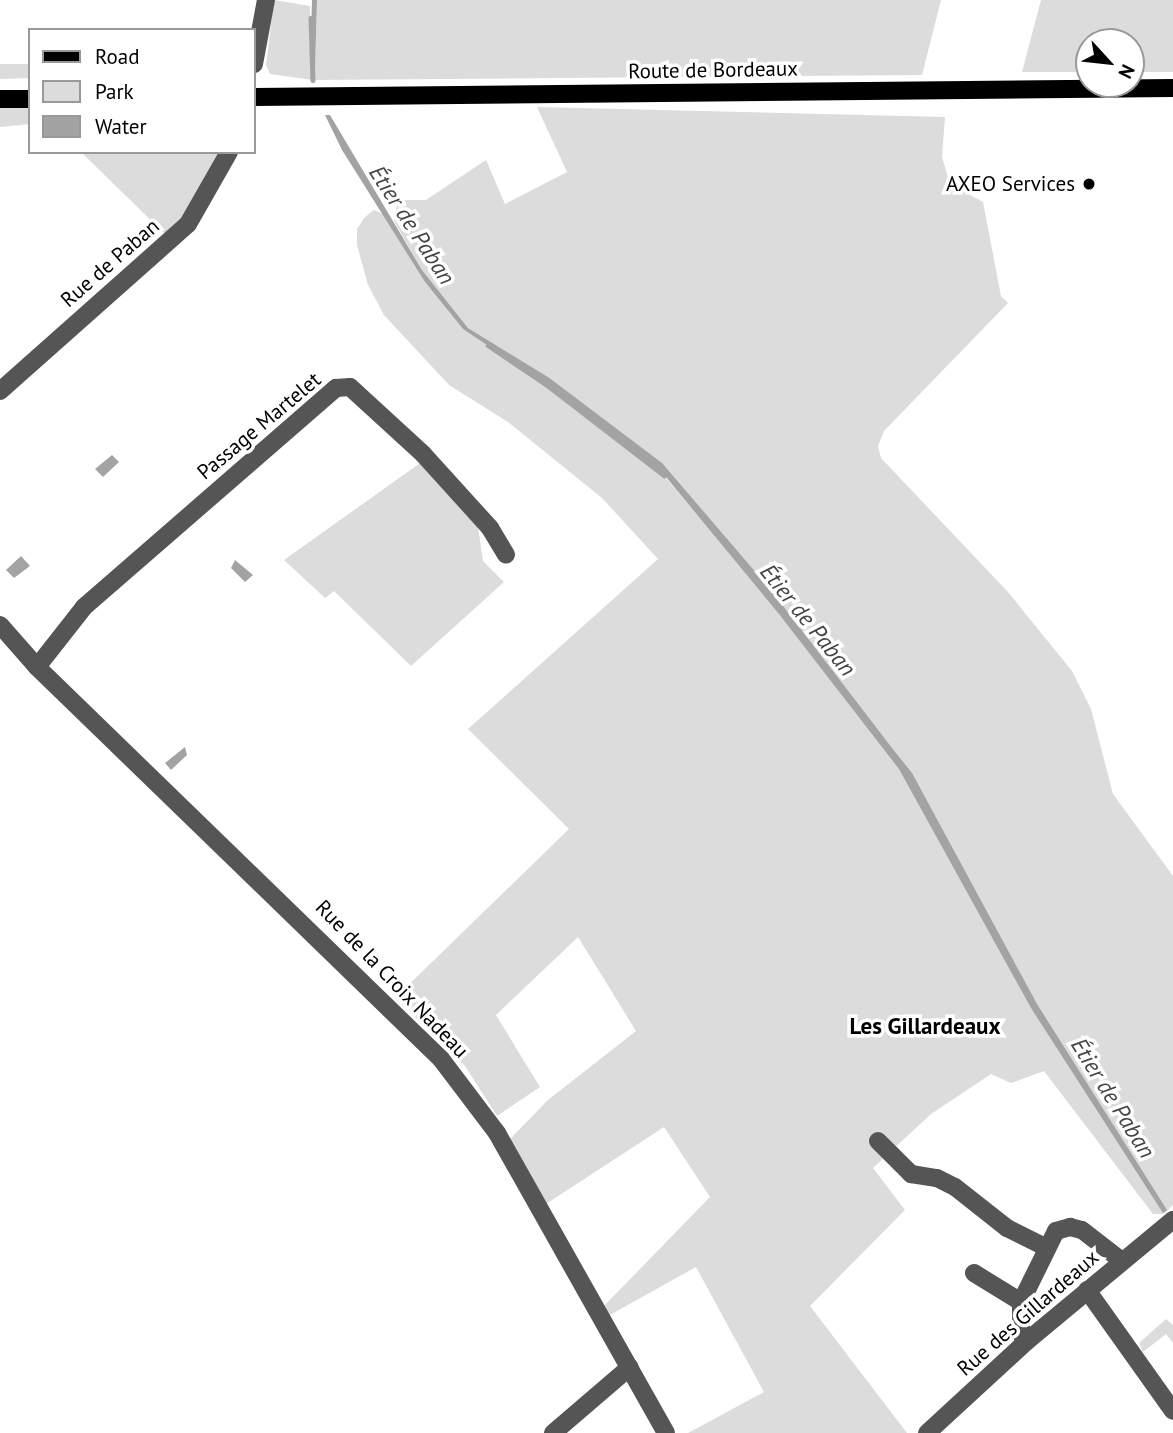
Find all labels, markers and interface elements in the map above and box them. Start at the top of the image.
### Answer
legend [28,28,256,154]
north arrow [1075,28,1145,98]
text: Road [95,43,139,70]
street label: Route de Bordeaux [628,56,798,84]
text: N [1113,61,1140,83]
text: Park [95,78,134,105]
text: Water [95,113,147,140]
water label: Étier de Paban [363,160,461,290]
place label: AXEO Services [946,171,1075,197]
marker: AXEO Services [1081,176,1097,192]
street label: Rue de Paban [56,213,164,313]
street label: Passage Martelet [192,367,326,485]
water label: Étier de Paban [754,558,862,682]
street label: Rue de la Croix Nadeau [310,895,474,1063]
district label: Les Gillardeaux [849,1012,1001,1040]
water label: Étier de Paban [1065,1033,1161,1163]
street label: Rue des Gillardeaux [952,1245,1104,1381]

